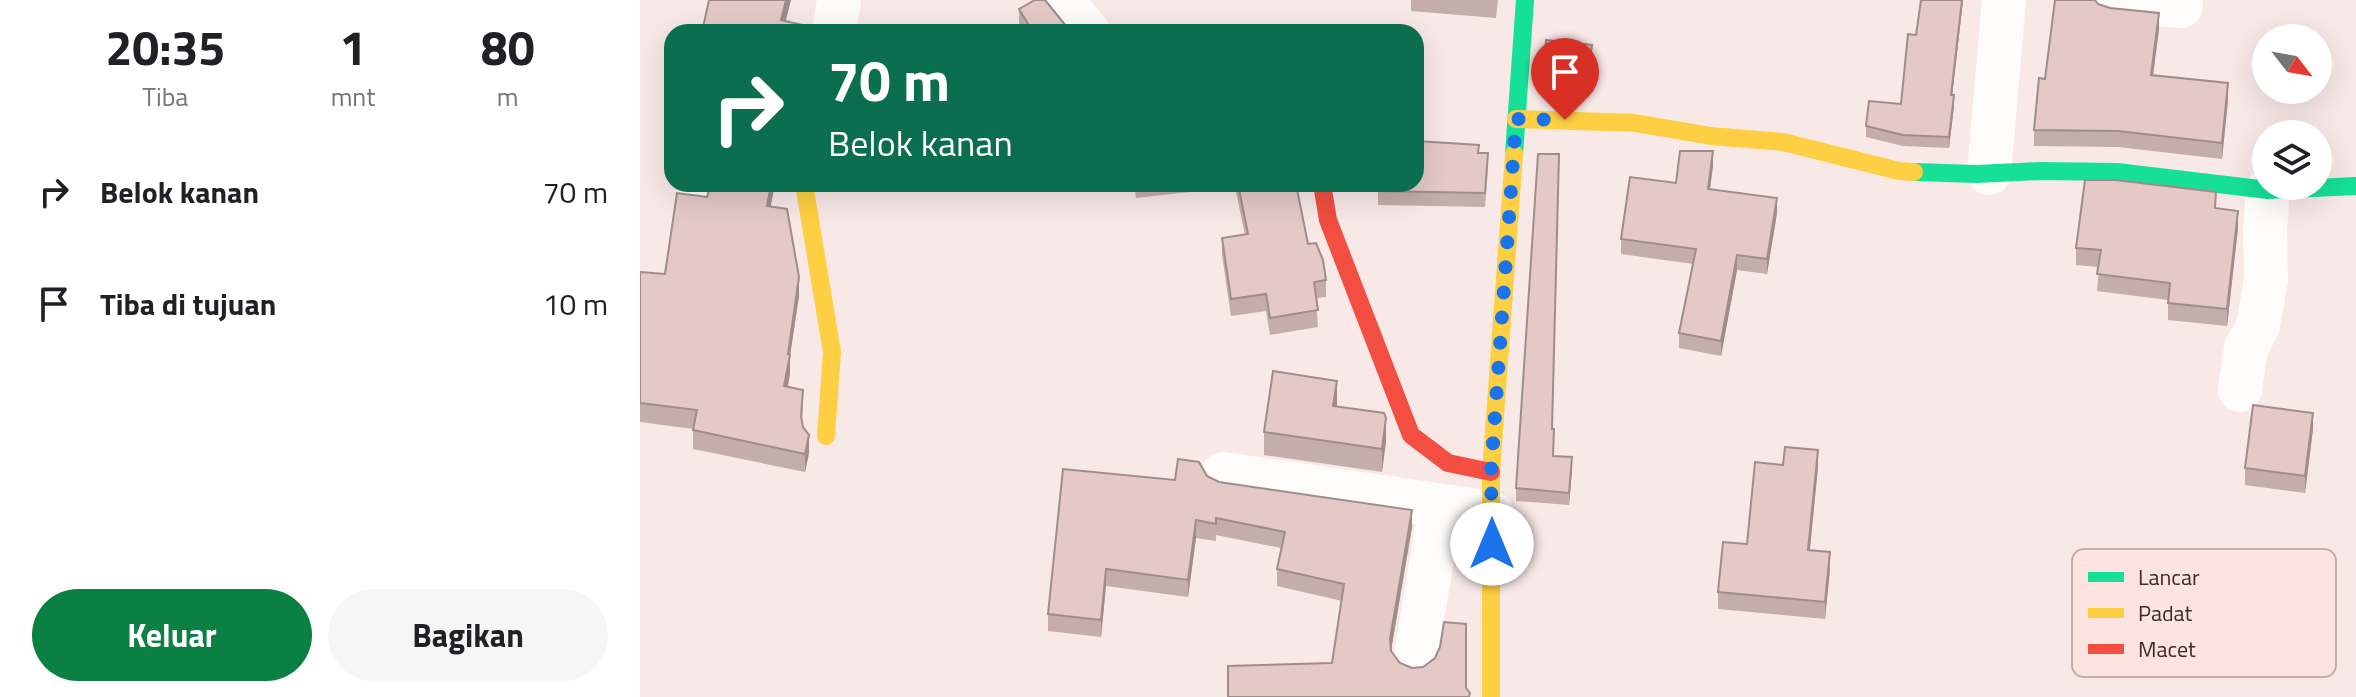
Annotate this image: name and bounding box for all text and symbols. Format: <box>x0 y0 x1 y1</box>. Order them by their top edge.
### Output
text: 20:35 <box>105 11 225 84</box>
text: 1 <box>340 11 366 84</box>
text: 80 <box>481 11 535 84</box>
north arrow <box>2252 24 2332 104</box>
map controls <box>2252 24 2332 200</box>
text: 70 m <box>828 38 950 123</box>
pin <box>1531 38 1599 120</box>
icon: arrive <box>1543 50 1587 94</box>
icon: right <box>696 56 800 160</box>
text: Tiba <box>142 77 188 116</box>
text: mnt <box>331 77 375 116</box>
text: m <box>497 77 519 116</box>
text: Belok kanan <box>828 115 1013 170</box>
button: layers <box>2252 120 2332 200</box>
text: Belok kanan <box>100 169 259 215</box>
text: 70 m <box>543 169 608 215</box>
icon: right <box>32 170 76 214</box>
text: Tiba di tujuan <box>100 281 276 327</box>
text: 10 m <box>543 281 608 327</box>
icon: arrive <box>32 282 76 326</box>
position arrow <box>1450 502 1534 586</box>
legend <box>2072 549 2336 677</box>
text: Lancar <box>2138 560 2200 594</box>
button: Keluar <box>32 589 312 681</box>
button: Bagikan <box>328 589 608 681</box>
text: Padat <box>2138 596 2193 630</box>
text: Macet <box>2138 632 2196 666</box>

